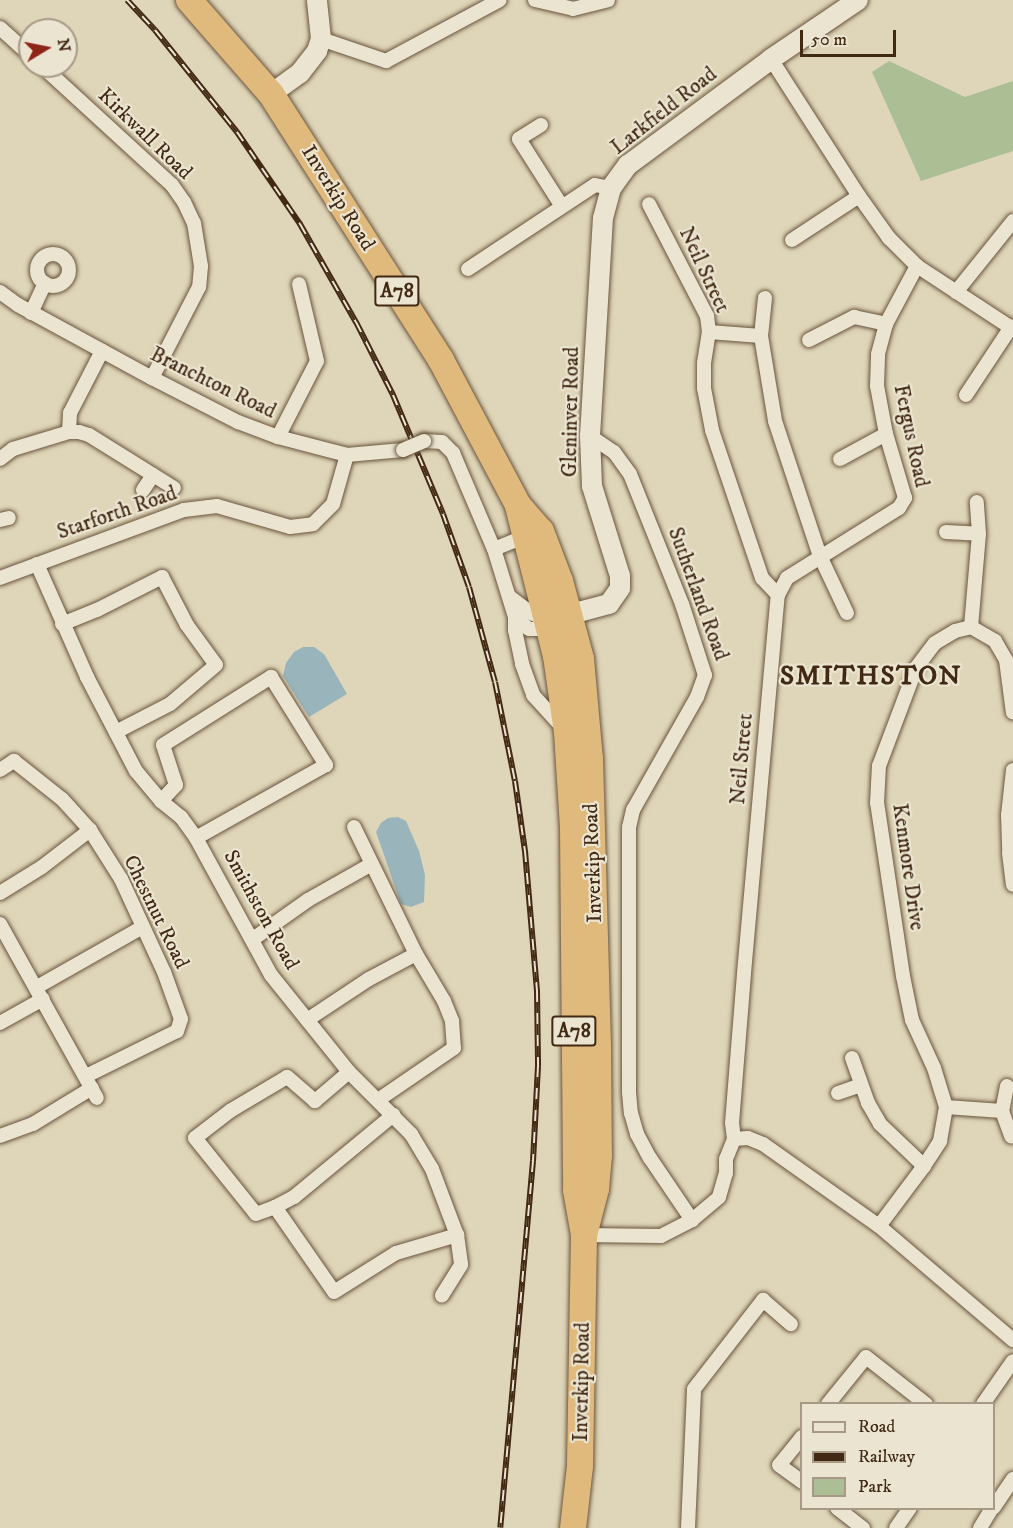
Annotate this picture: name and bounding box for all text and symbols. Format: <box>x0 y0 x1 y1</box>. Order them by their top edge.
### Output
north arrow <box>18 18 78 78</box>
scale bar <box>803 18 899 56</box>
text: 50 m <box>811 29 847 51</box>
text: N <box>53 37 75 53</box>
street label: Larkfield Road <box>606 62 722 160</box>
street label: Kirkwall Road <box>93 83 197 185</box>
street label: Inverkip Road <box>296 141 380 255</box>
street label: Neil Street <box>673 223 735 317</box>
road number: A78 <box>373 274 421 308</box>
street label: Branchton Road <box>146 342 280 424</box>
street label: Gleninver Road <box>557 347 585 477</box>
street label: Fergus Road <box>888 382 934 490</box>
street label: Starforth Road <box>54 481 180 545</box>
street label: Sutherland Road <box>662 524 734 664</box>
district label: SMITHSTON <box>780 661 962 693</box>
street label: Neil Street <box>725 712 759 806</box>
street label: Kenmore Drive <box>887 802 929 932</box>
street label: Inverkip Road <box>578 803 608 923</box>
street label: Smithston Road <box>218 846 304 974</box>
street label: Chestnut Road <box>118 851 194 973</box>
road number: A78 <box>550 1014 598 1048</box>
street label: Inverkip Road <box>568 1322 596 1442</box>
legend <box>800 1402 995 1510</box>
text: Road <box>858 1416 895 1438</box>
text: Railway <box>858 1446 915 1468</box>
text: Park <box>858 1476 892 1498</box>

